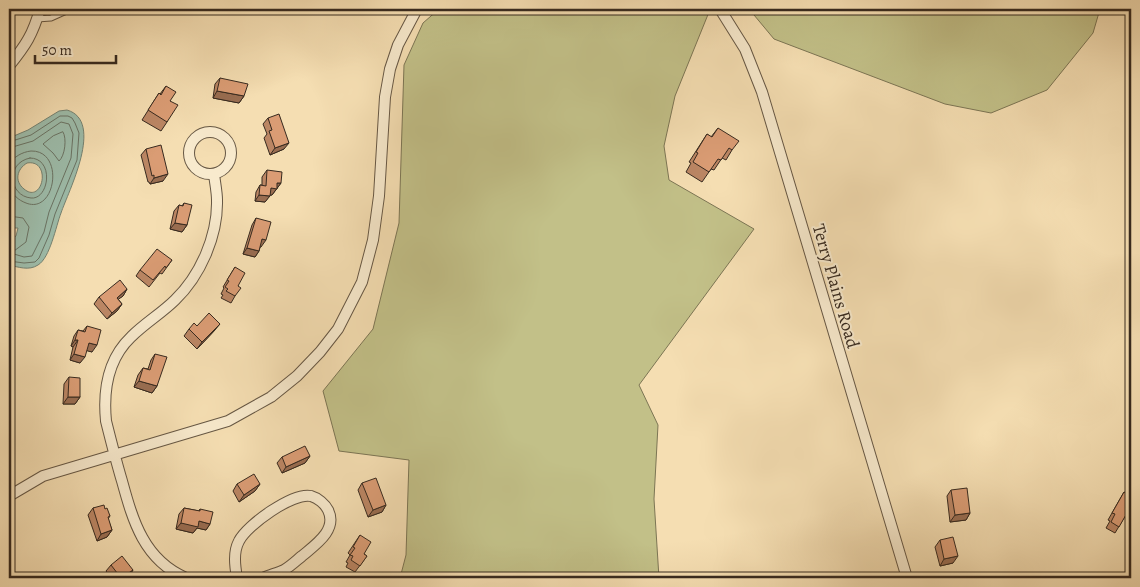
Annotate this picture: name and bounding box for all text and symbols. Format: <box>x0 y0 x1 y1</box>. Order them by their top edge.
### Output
scale bar <box>35 32 116 64</box>
text: 50 m <box>42 40 72 60</box>
street label: Terry Plains Road <box>807 221 865 351</box>

